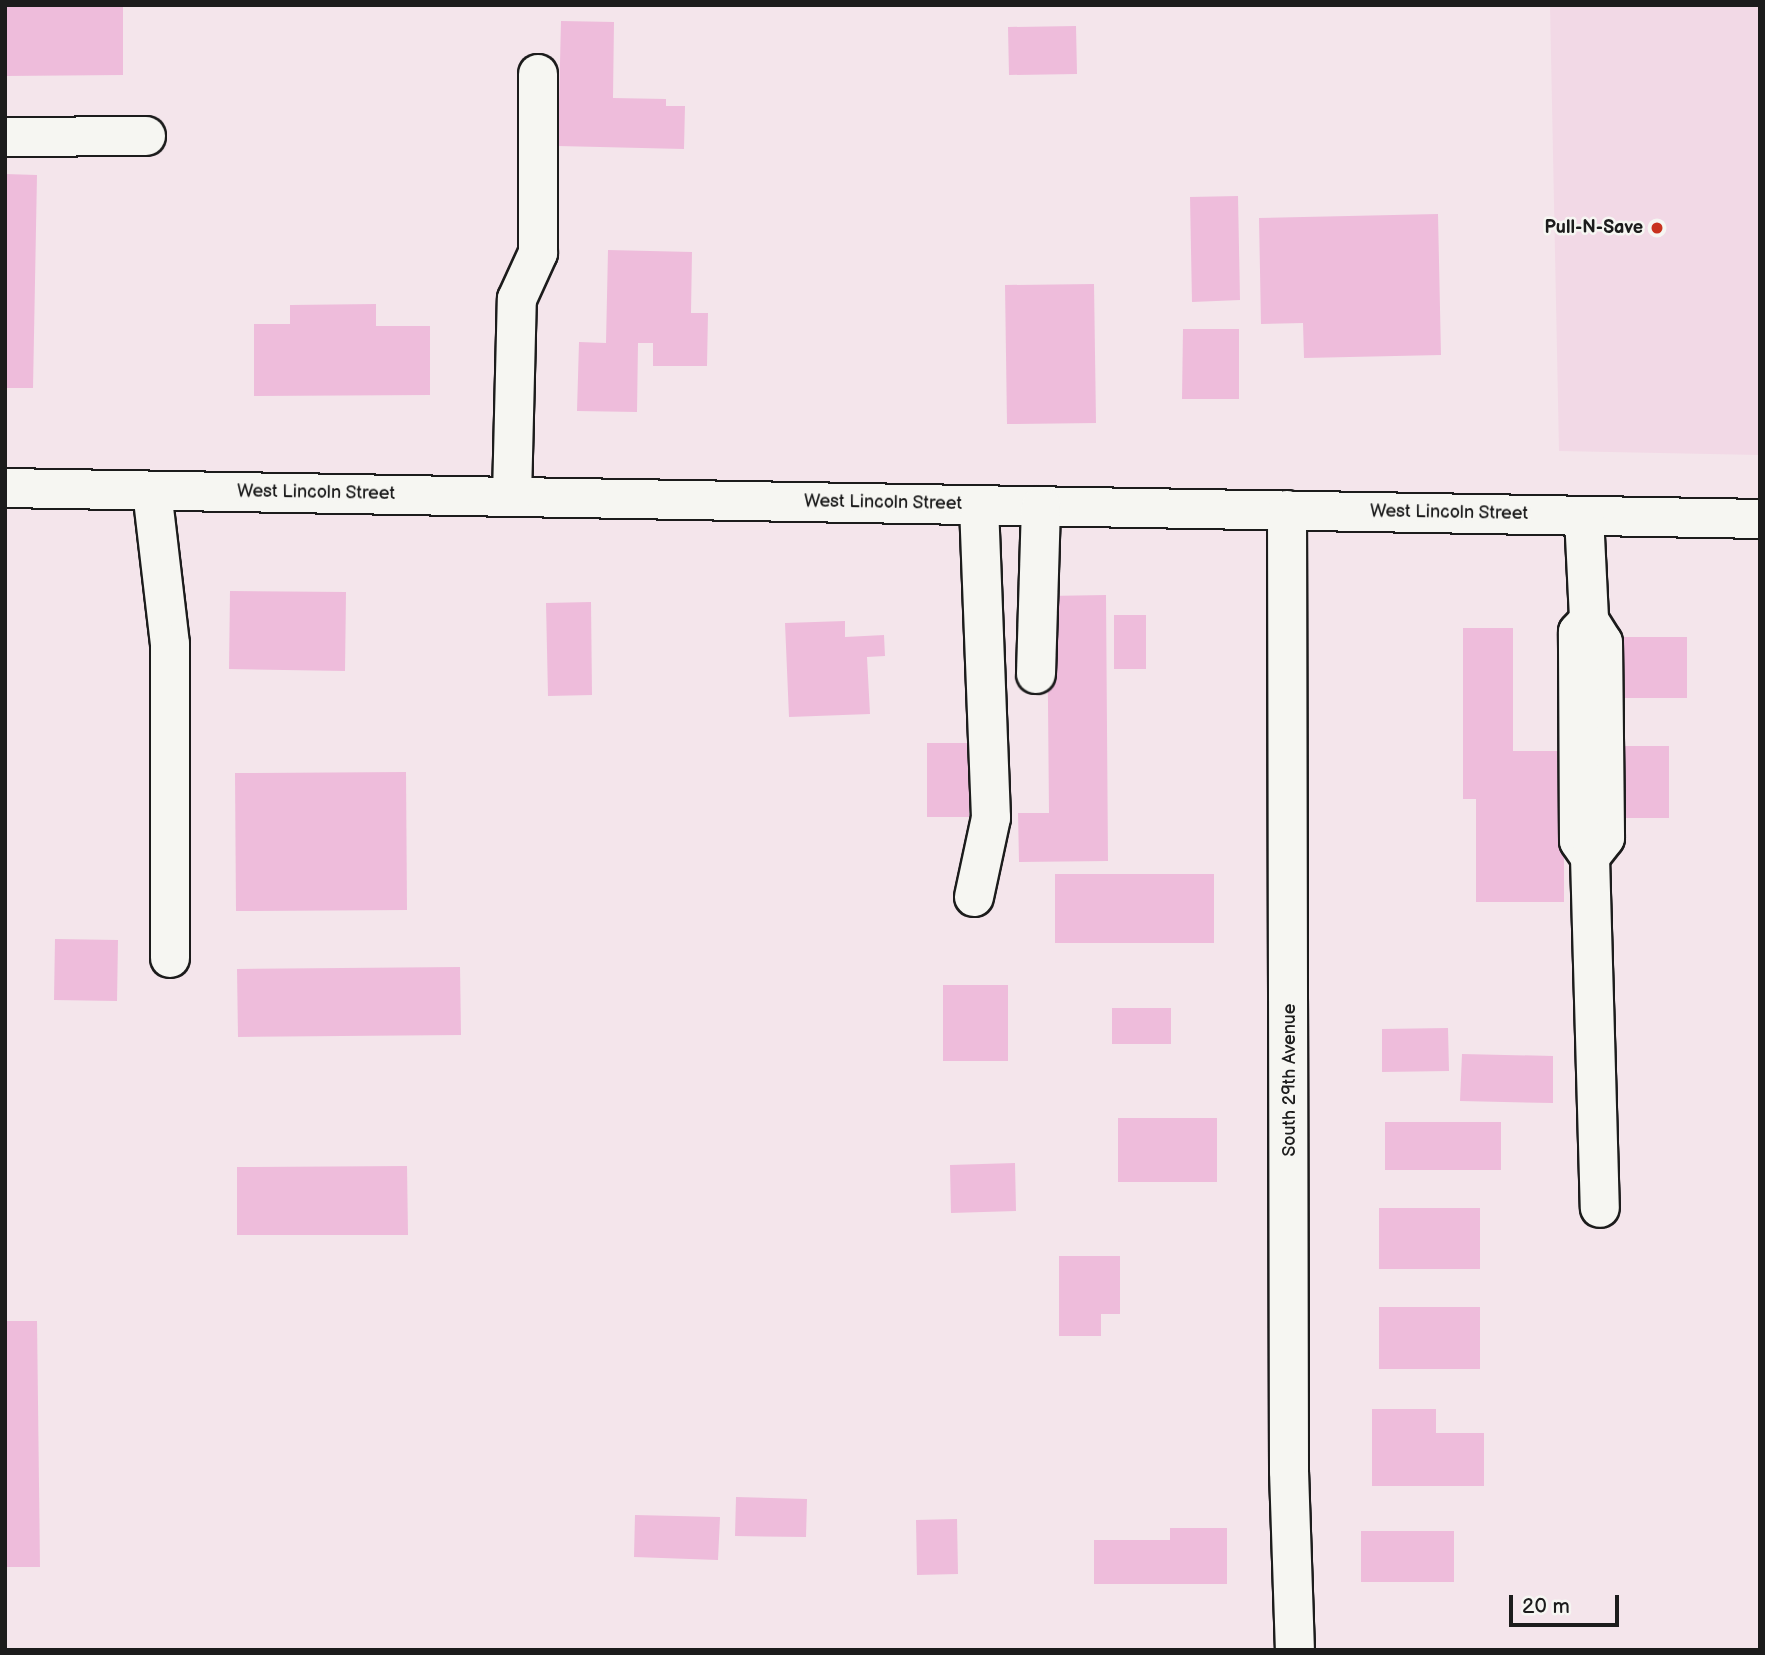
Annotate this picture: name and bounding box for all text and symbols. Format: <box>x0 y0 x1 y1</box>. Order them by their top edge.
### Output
place label: Pull-N-Save <box>1545 217 1643 239</box>
marker: Pull-N-Save <box>1649 220 1665 236</box>
street label: West Lincoln Street <box>237 481 395 505</box>
street label: West Lincoln Street <box>804 491 962 515</box>
street label: West Lincoln Street <box>1370 501 1528 525</box>
street label: South 29th Avenue <box>1279 1003 1301 1157</box>
scale bar <box>1513 1582 1623 1626</box>
text: 20 m <box>1522 1594 1570 1619</box>

